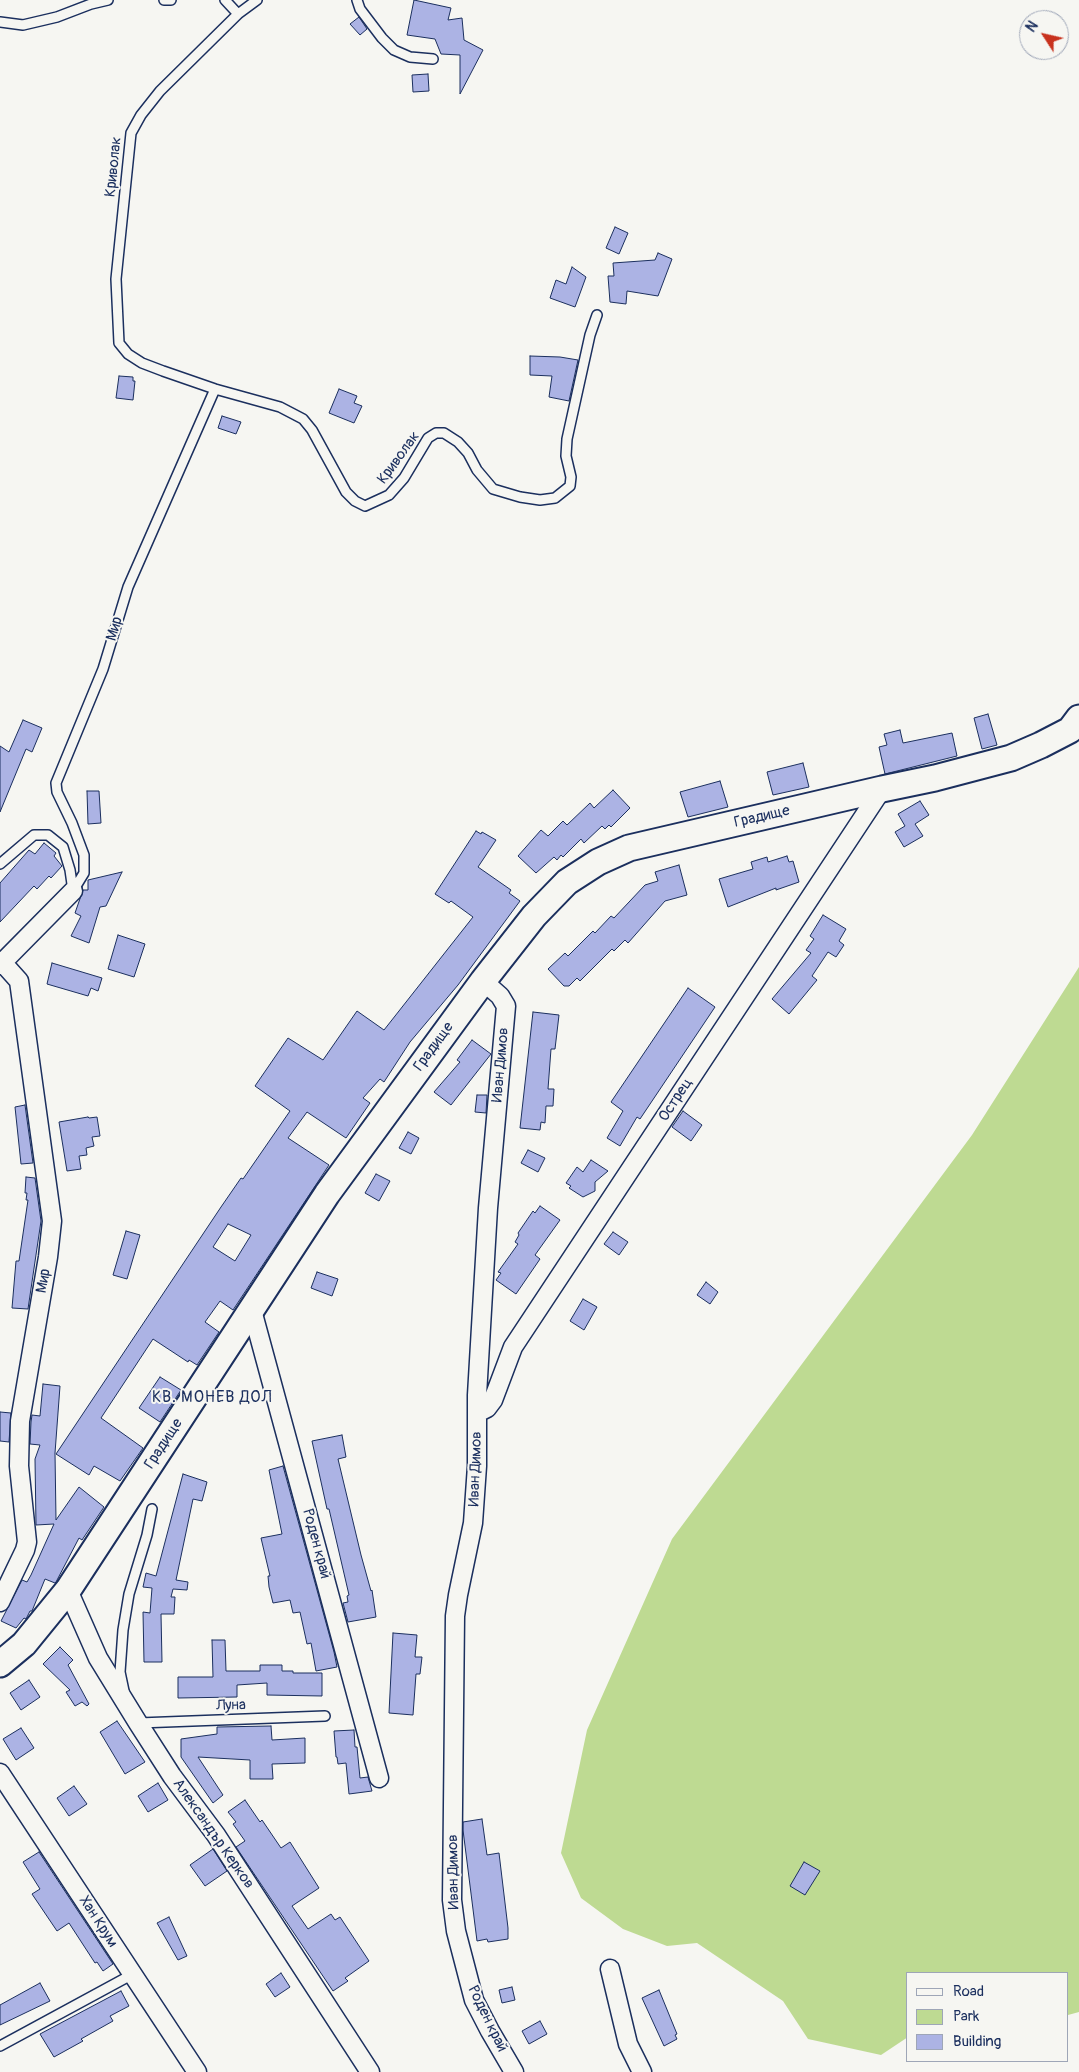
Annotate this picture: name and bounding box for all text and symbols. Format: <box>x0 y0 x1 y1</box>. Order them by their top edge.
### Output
north arrow <box>1019 10 1069 60</box>
text: N <box>1022 18 1042 35</box>
street label: Криволак <box>102 136 126 198</box>
street label: Криволак <box>374 428 424 488</box>
street label: Мир <box>103 615 127 643</box>
street label: Градище <box>732 802 792 832</box>
street label: Градище <box>410 1019 458 1075</box>
street label: Иван Димов <box>489 1027 513 1103</box>
street label: Острец <box>655 1075 697 1125</box>
street label: Мир <box>33 1267 55 1295</box>
district label: КВ. МОНЕВ ДОЛ <box>150 1388 274 1408</box>
street label: Градище <box>141 1415 187 1473</box>
street label: Иван Димов <box>466 1431 486 1507</box>
street label: Роден край <box>298 1507 334 1581</box>
street label: Луна <box>216 1696 246 1716</box>
street label: Александър Керков <box>168 1776 258 1892</box>
street label: Иван Димов <box>444 1834 464 1910</box>
street label: Хан Крум <box>75 1893 121 1951</box>
legend <box>906 1972 1069 2062</box>
text: Road <box>953 1982 984 2001</box>
street label: Роден край <box>463 1983 511 2055</box>
text: Park <box>953 2007 979 2026</box>
text: Building <box>953 2032 1001 2051</box>

